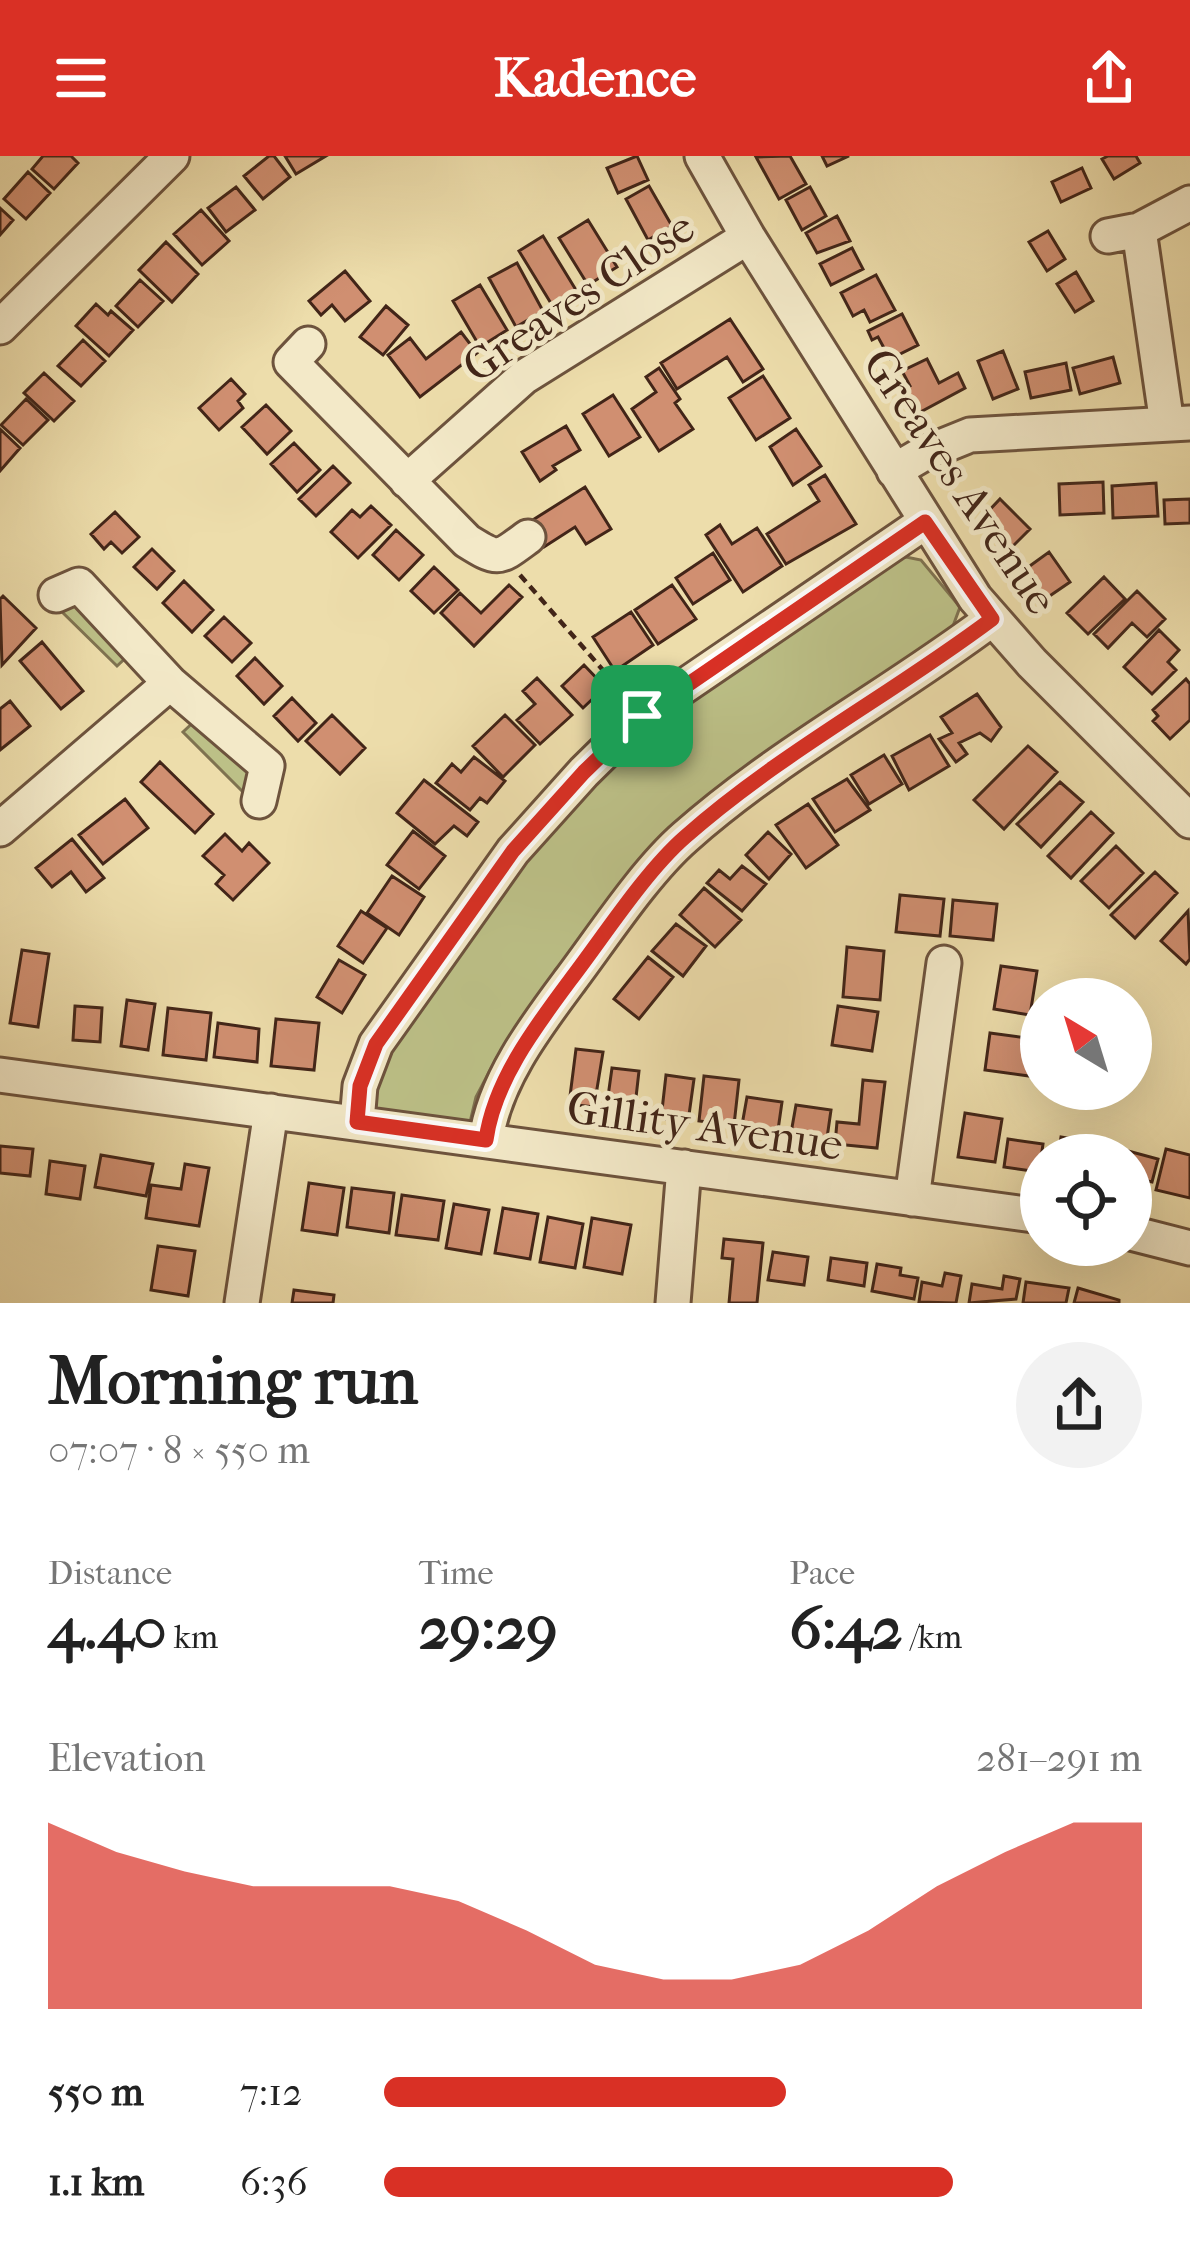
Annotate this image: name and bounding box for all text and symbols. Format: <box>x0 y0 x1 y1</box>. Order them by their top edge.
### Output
icon: menu <box>48 45 114 111</box>
icon: share <box>1076 45 1142 111</box>
text: Kadence <box>494 47 696 110</box>
street label: Greaves Close <box>453 201 704 394</box>
street label: Greaves Avenue <box>852 339 1068 624</box>
pin <box>591 665 693 767</box>
icon: arrive <box>609 683 675 749</box>
north arrow <box>1020 978 1152 1110</box>
map controls <box>1020 978 1152 1266</box>
street label: Gillity Avenue <box>563 1081 846 1172</box>
button: locate <box>1020 1134 1152 1266</box>
button: share <box>1016 1342 1142 1468</box>
text: Morning run <box>48 1343 418 1420</box>
text: 07:07 · 8 × 550 m <box>48 1427 310 1473</box>
text: Distance <box>48 1554 172 1593</box>
text: Time <box>419 1554 494 1593</box>
text: Pace <box>789 1554 855 1593</box>
text: 4.40 <box>48 1593 167 1664</box>
text: 29:29 <box>419 1593 558 1664</box>
text: 6:42 <box>789 1593 903 1664</box>
text: km <box>167 1618 218 1657</box>
text: /km <box>903 1618 962 1657</box>
text: Elevation <box>48 1735 206 1781</box>
text: 281–291 m <box>976 1735 1142 1781</box>
text: 550 m <box>48 2069 144 2115</box>
text: 7:12 <box>240 2069 302 2115</box>
text: 1.1 km <box>48 2159 144 2205</box>
text: 6:36 <box>240 2159 308 2205</box>

